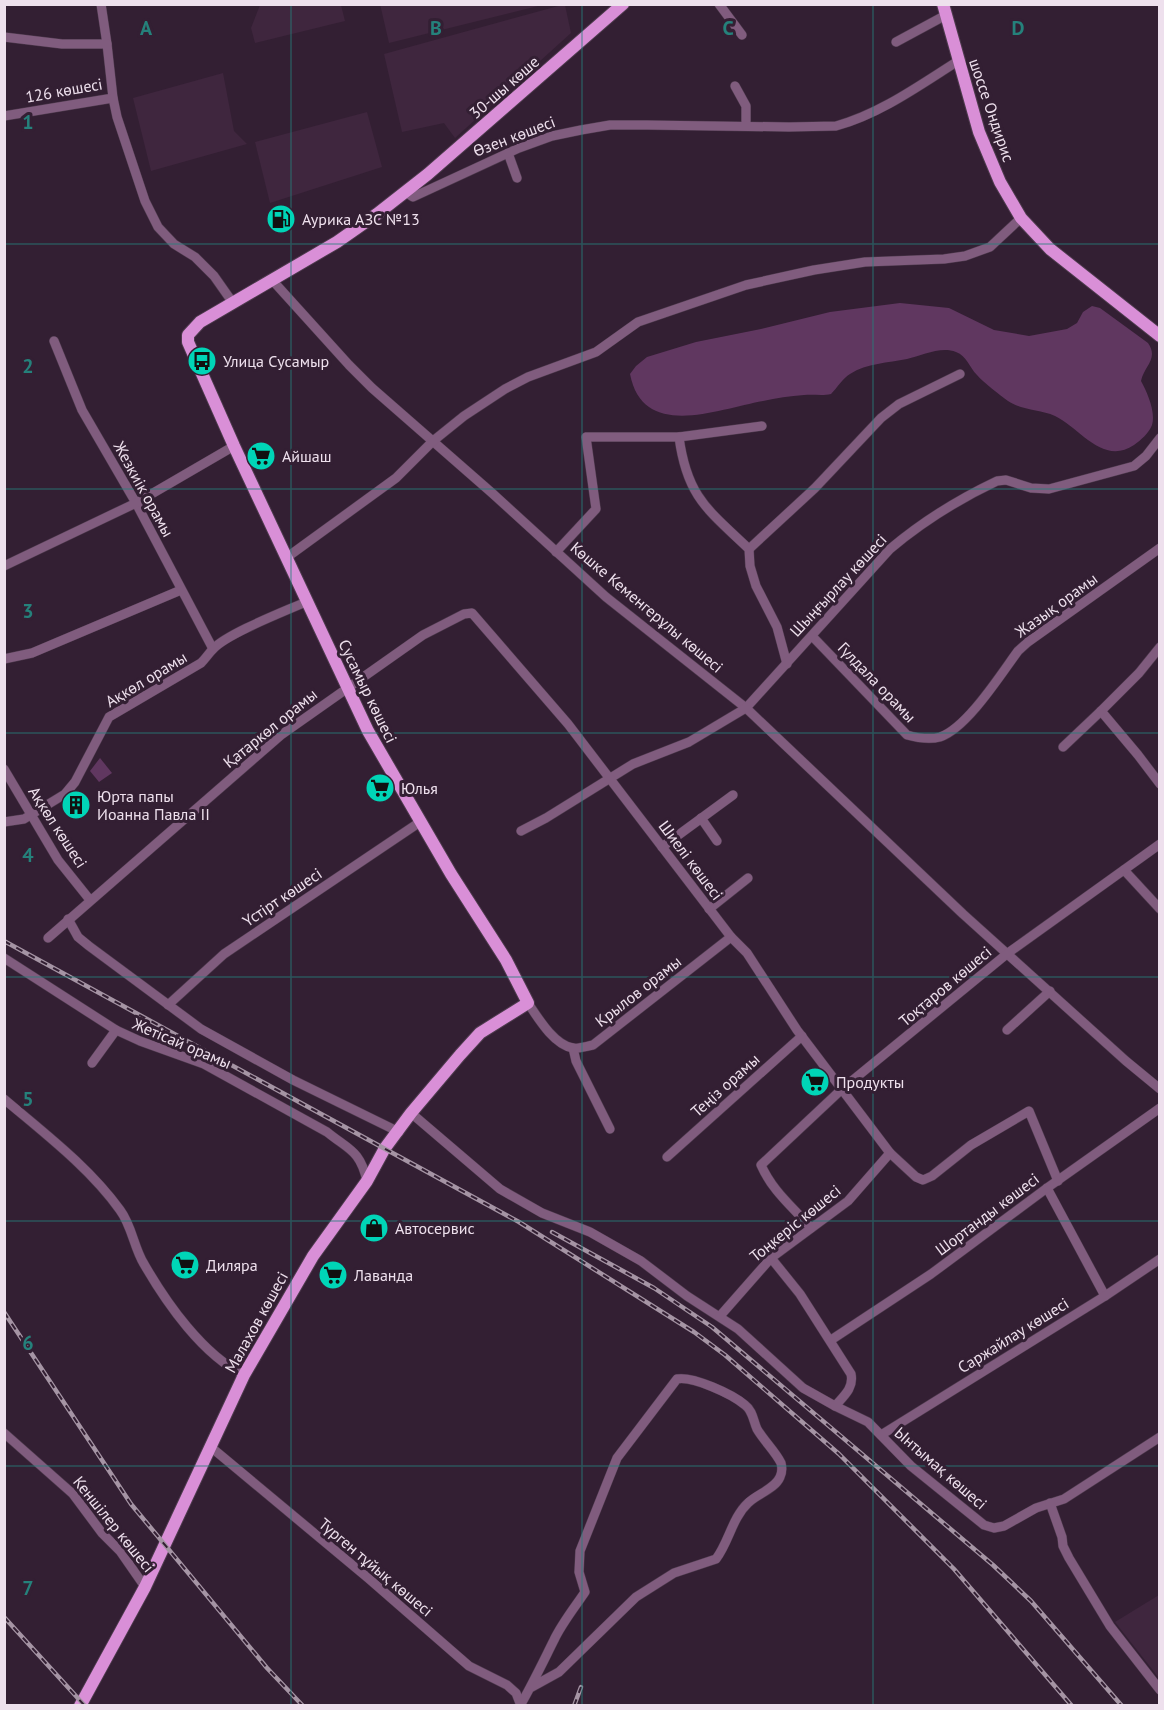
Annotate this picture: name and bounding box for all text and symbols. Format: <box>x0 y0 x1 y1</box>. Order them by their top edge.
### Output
text: A <box>140 15 153 41</box>
text: B <box>430 15 442 41</box>
text: C <box>722 15 734 41</box>
text: D <box>1012 15 1025 41</box>
street label: 30-шы көше <box>465 51 543 123</box>
street label: шоссе Ондирис <box>965 56 1019 164</box>
street label: 126 көшесі <box>24 73 104 107</box>
text: 1 <box>22 109 34 135</box>
street label: Өзен көшесі <box>470 111 558 161</box>
fuel station icon: Аурика АЗС №13 <box>265 203 297 235</box>
place label: Аурика АЗС №13 <box>302 209 420 229</box>
bus stop icon: Улица Сусамыр <box>186 345 218 377</box>
place label: Улица Сусамыр <box>223 351 329 371</box>
text: 2 <box>22 353 34 379</box>
street label: Жезкиік орамы <box>109 437 178 540</box>
supermarket icon: Айшаш <box>245 440 277 472</box>
place label: Айшаш <box>282 446 332 466</box>
street label: Шыңғырлау көшесі <box>785 530 891 640</box>
street label: Көшке Кеменгерұлы көшесі <box>567 537 727 677</box>
street label: Жазық орамы <box>1010 568 1101 642</box>
text: 3 <box>22 598 34 624</box>
street label: Сусамыр көшесі <box>334 636 402 746</box>
street label: Гүлдала орамы <box>834 638 920 726</box>
street label: Ақкөл орамы <box>102 647 190 711</box>
street label: Қатаркөл орамы <box>219 684 321 772</box>
supermarket icon: Юлья <box>364 772 396 804</box>
place label: Юлья <box>401 778 438 798</box>
street label: Ақкөл көшесі <box>24 783 92 871</box>
place label: Юрта папы Иоанна Павла II <box>97 786 210 824</box>
building icon: Юрта папы Иоанна Павла II <box>60 789 92 821</box>
street label: Шиелі көшесі <box>655 816 727 904</box>
text: 4 <box>22 842 34 868</box>
street label: Үстірт көшесі <box>239 863 325 931</box>
street label: Тоқтаров көшесі <box>895 942 995 1030</box>
street label: Крылов орамы <box>591 951 685 1031</box>
street label: Жетісай орамы <box>129 1013 234 1073</box>
street label: Теңіз орамы <box>687 1049 763 1121</box>
supermarket icon: Продукты <box>799 1066 831 1098</box>
place label: Продукты <box>836 1072 904 1092</box>
text: 5 <box>22 1086 34 1112</box>
street label: Шортанды көшесі <box>931 1168 1043 1260</box>
street label: Тоңкерiс көшесі <box>745 1180 845 1266</box>
shop icon: Автосервис <box>358 1212 390 1244</box>
place label: Автосервис <box>395 1218 475 1238</box>
supermarket icon: Диляра <box>169 1249 201 1281</box>
place label: Диляра <box>206 1255 258 1275</box>
supermarket icon: Лаванда <box>317 1259 349 1291</box>
place label: Лаванда <box>353 1265 413 1285</box>
street label: Малахов көшесі <box>220 1268 292 1376</box>
street label: Саржайлау көшесі <box>954 1293 1072 1377</box>
text: 6 <box>22 1330 34 1356</box>
street label: Ынтымақ көшесі <box>891 1422 991 1514</box>
street label: Кеншілер көшесі <box>69 1472 159 1576</box>
street label: Түрген тұйық көшесі <box>315 1514 437 1620</box>
text: 7 <box>22 1575 34 1601</box>

